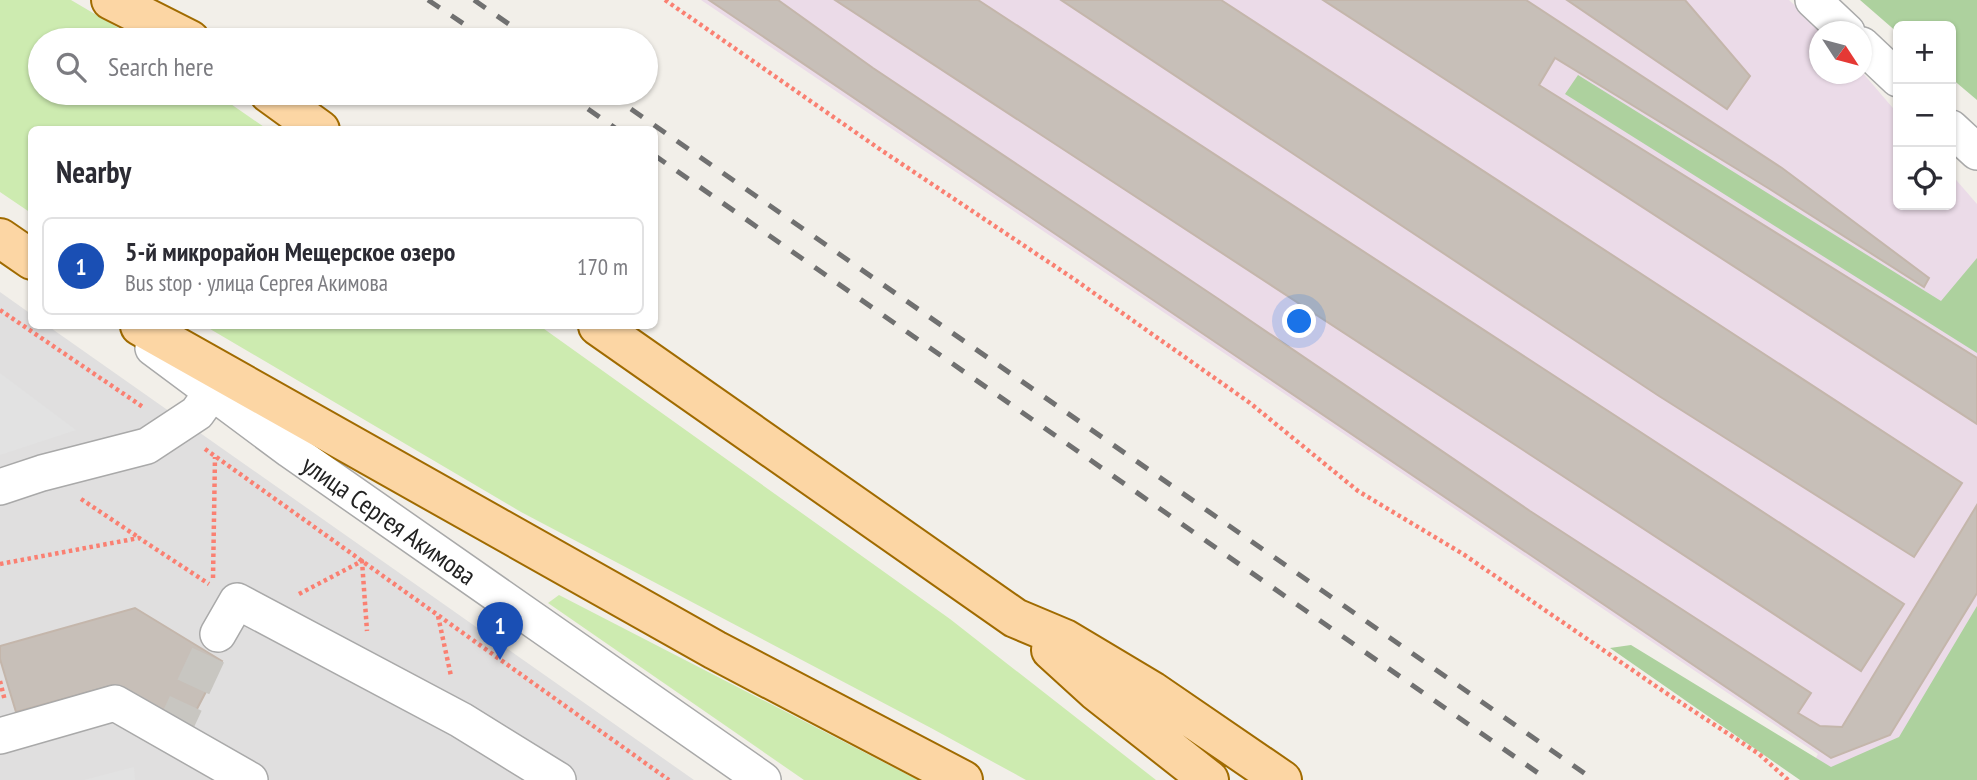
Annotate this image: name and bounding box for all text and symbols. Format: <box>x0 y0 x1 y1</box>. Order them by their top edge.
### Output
north arrow <box>1809 21 1872 84</box>
map controls <box>1893 21 1956 210</box>
button: + <box>1893 21 1956 84</box>
search box <box>28 28 658 105</box>
icon: search <box>52 48 90 86</box>
text: Search here <box>108 50 214 83</box>
button: − <box>1893 84 1956 147</box>
button: locate <box>1893 147 1956 210</box>
text: Nearby <box>56 152 131 191</box>
text: 5-й микрорайон Мещерское озеро <box>125 235 455 268</box>
text: 1 <box>76 252 87 281</box>
text: 170 m <box>577 252 628 281</box>
text: Bus stop · улица Сергея Акимова <box>125 268 388 297</box>
your location <box>1282 304 1316 338</box>
street label: улица Сергея Акимова <box>296 447 483 591</box>
pin: 1 <box>477 602 523 660</box>

